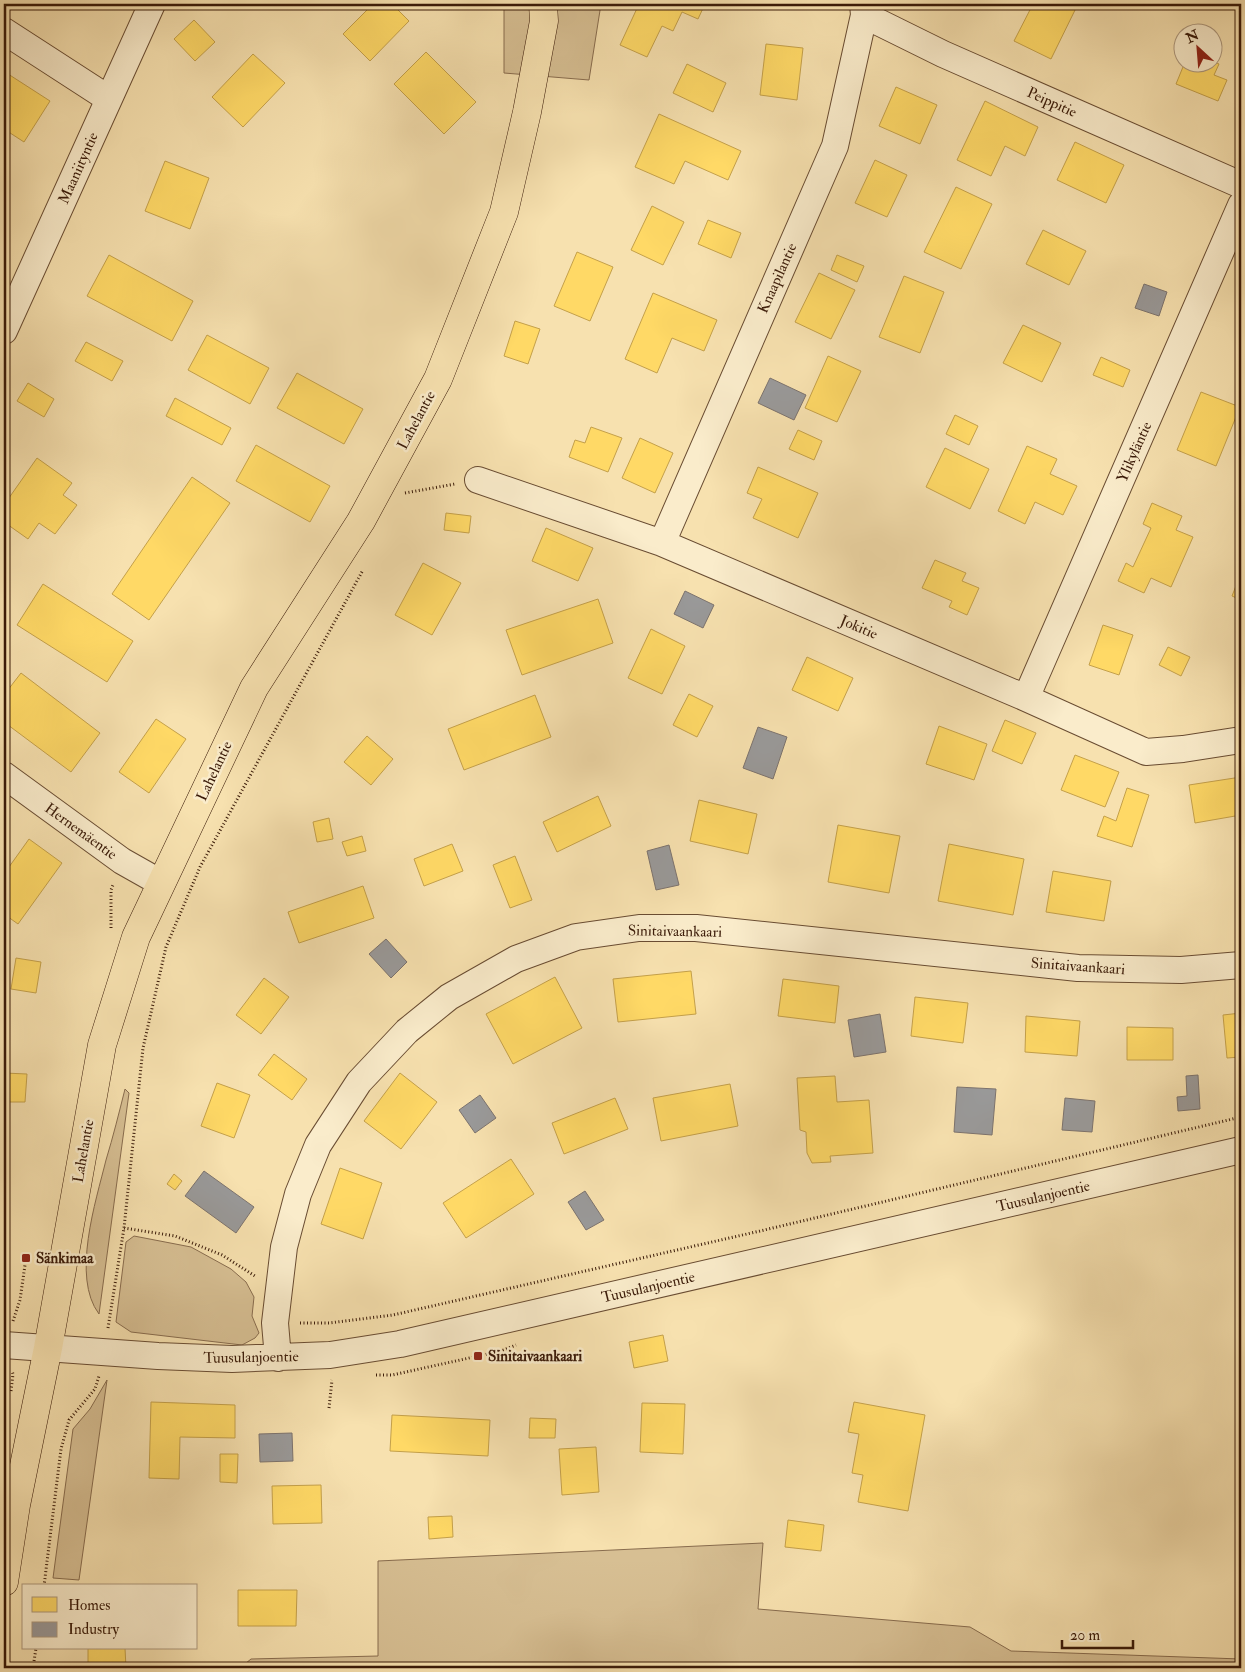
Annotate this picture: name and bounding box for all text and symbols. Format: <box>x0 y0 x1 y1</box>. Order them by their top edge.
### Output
north arrow <box>1172 22 1222 72</box>
text: N <box>1182 26 1202 48</box>
street label: Peippitie <box>1023 83 1080 123</box>
street label: Maaniityntie <box>54 129 103 207</box>
street label: Knaapilantie <box>754 240 802 317</box>
street label: Lahelantie <box>393 388 440 453</box>
street label: Ylikyläntie <box>1113 419 1156 486</box>
street label: Jokitie <box>836 611 881 645</box>
street label: Lahelantie <box>192 738 237 804</box>
street label: Hernemäentie <box>41 799 121 864</box>
street label: Sinitaivaankaari <box>628 921 722 942</box>
street label: Sinitaivaankaari <box>1030 954 1126 979</box>
street label: Lahelantie <box>69 1118 98 1184</box>
street label: Tuusulanjoentie <box>995 1177 1092 1216</box>
place label: Sänkimaa <box>36 1249 94 1268</box>
marker: Sänkimaa <box>20 1252 32 1264</box>
street label: Tuusulanjoentie <box>600 1268 697 1307</box>
street label: Tuusulanjoentie <box>203 1347 299 1368</box>
place label: Sinitaivaankaari <box>488 1347 582 1366</box>
marker: Sinitaivaankaari <box>472 1350 484 1362</box>
legend <box>22 1584 198 1650</box>
text: Homes <box>68 1596 110 1615</box>
scale bar <box>1062 1617 1134 1649</box>
text: Industry <box>68 1620 119 1639</box>
text: 20 m <box>1070 1626 1100 1645</box>

